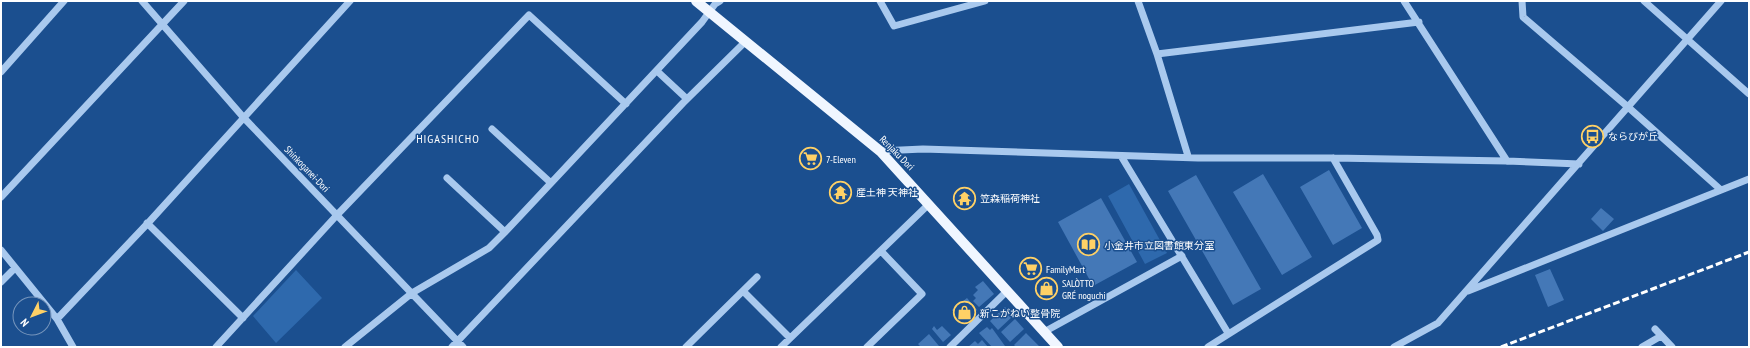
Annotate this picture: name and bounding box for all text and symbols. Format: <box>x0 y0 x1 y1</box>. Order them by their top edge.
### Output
bus stop icon: ならびが丘 <box>1580 123 1606 149</box>
place label: ならびが丘 <box>1608 130 1658 143</box>
district label: HIGASHICHO <box>416 131 480 146</box>
street label: Renjaku Dori <box>877 133 917 173</box>
street label: Shinkoganei-Dori <box>282 143 332 195</box>
supermarket icon: 7-Eleven <box>798 146 824 172</box>
place label: 7-Eleven <box>826 153 856 166</box>
temple icon: 産土神 天神社 <box>828 179 854 205</box>
temple icon: 笠森稲荷神社 <box>951 185 977 211</box>
place label: 産土神 天神社 <box>856 186 918 199</box>
place label: 笠森稲荷神社 <box>980 192 1040 205</box>
library icon: 小金井市立図書館東分室 <box>1076 232 1102 258</box>
place label: 小金井市立図書館東分室 <box>1104 239 1214 252</box>
supermarket icon: FamilyMart <box>1017 256 1043 282</box>
place label: FamilyMart <box>1046 263 1085 276</box>
shop icon: SALÒTTO GRÉ noguchi <box>1034 276 1060 302</box>
place label: SALÒTTO GRÉ noguchi <box>1062 277 1106 302</box>
north arrow <box>12 296 52 336</box>
shop icon: 新こがねい整骨院 <box>952 300 978 326</box>
place label: 新こがねい整骨院 <box>980 307 1060 320</box>
text: N <box>17 316 32 330</box>

